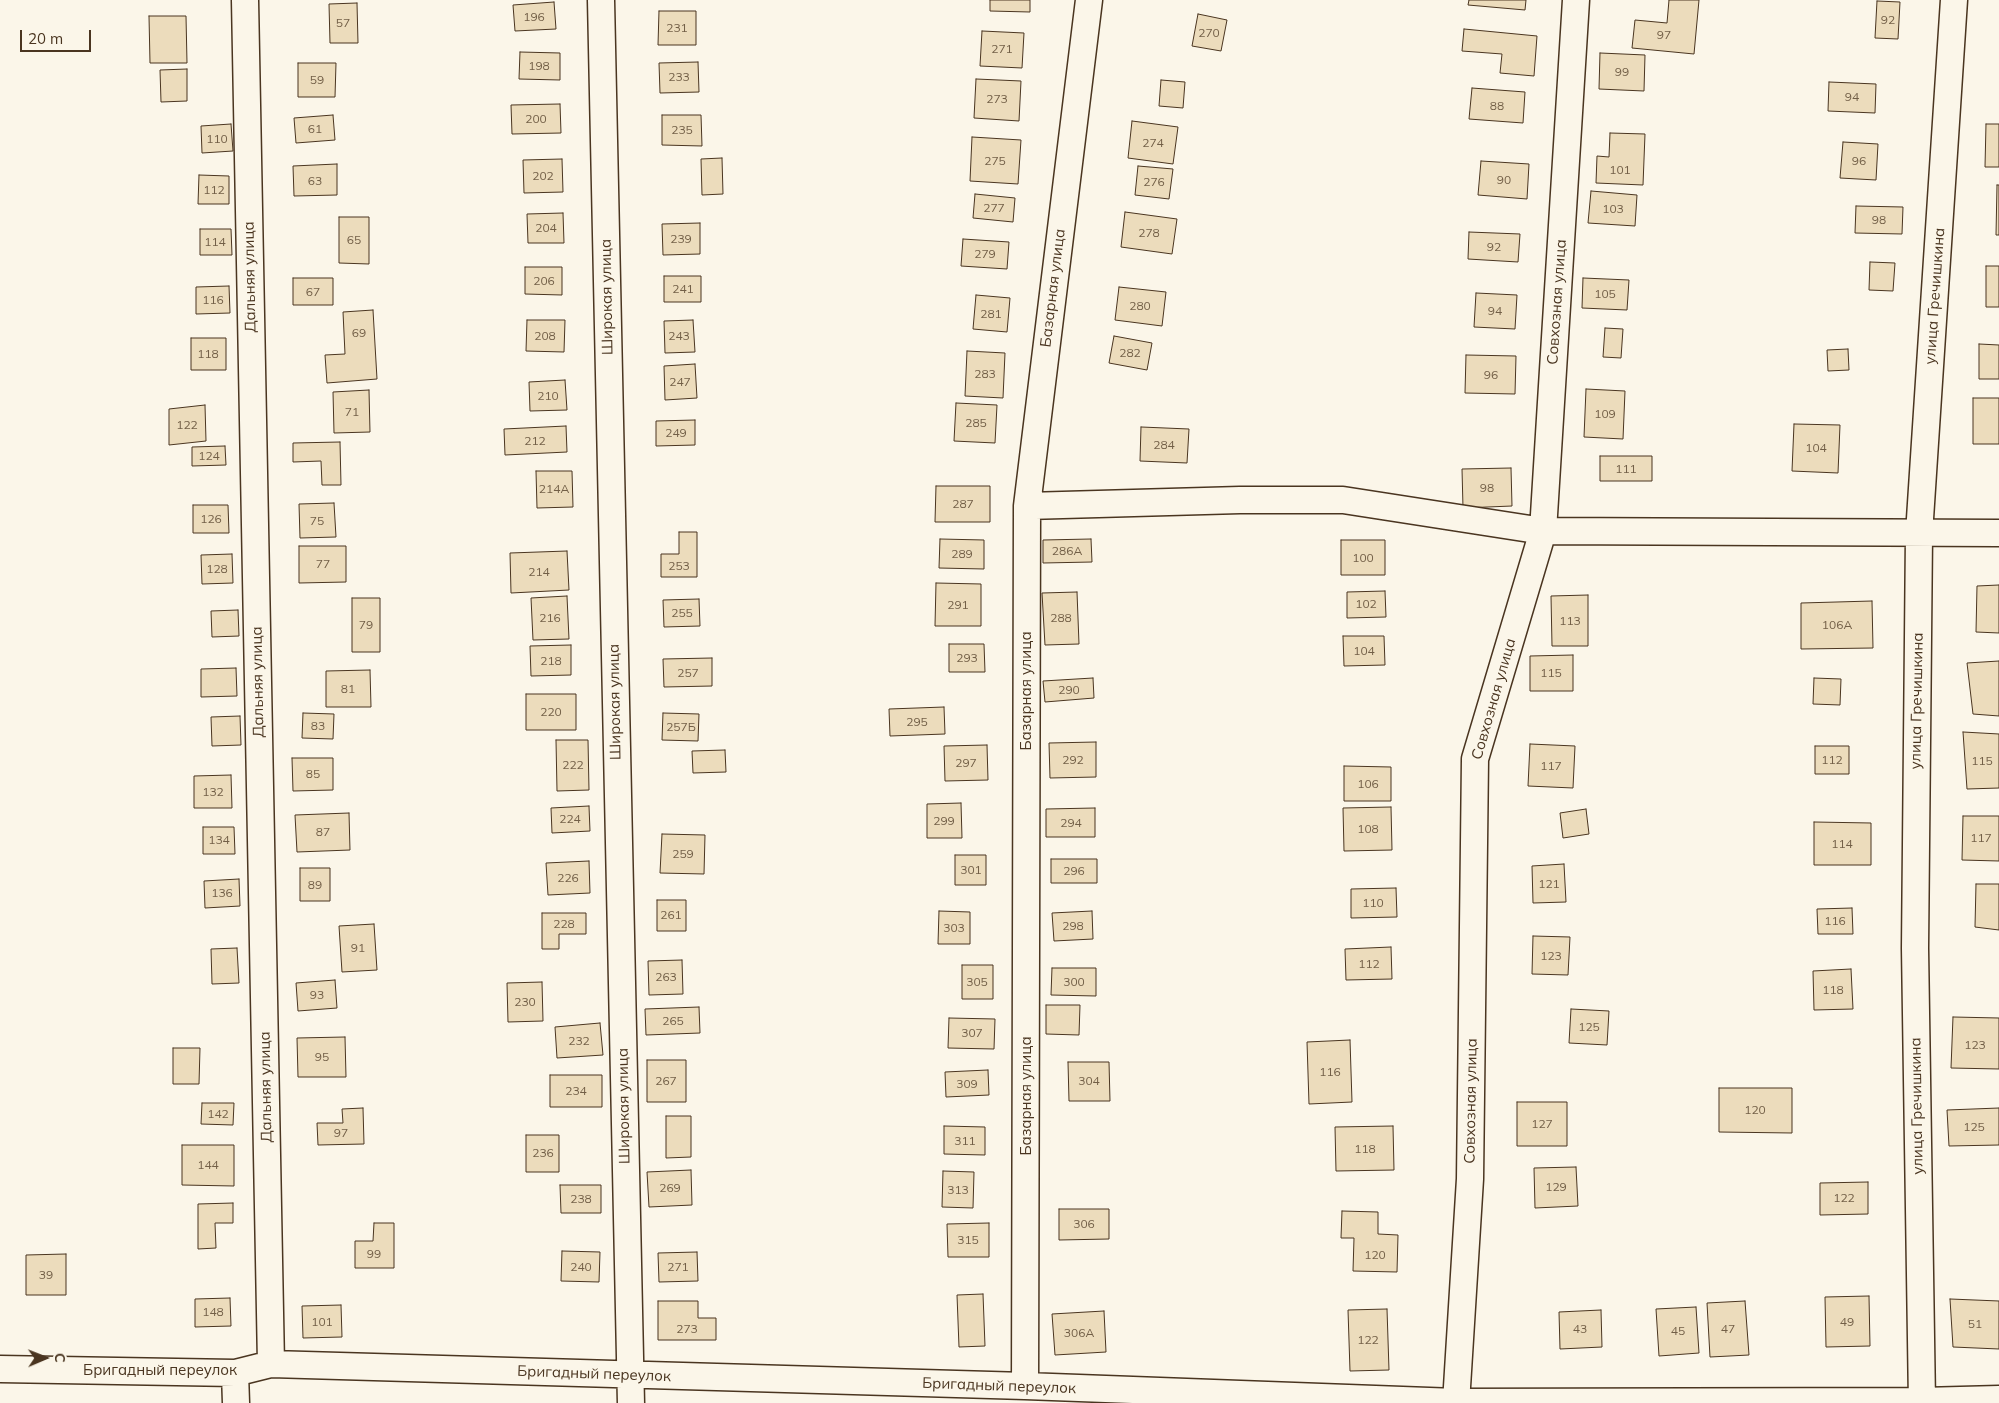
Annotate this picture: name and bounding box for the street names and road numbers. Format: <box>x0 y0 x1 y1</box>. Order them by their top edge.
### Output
street label: Дальняя улица <box>240 221 260 333</box>
street label: улица Гречишкина <box>1921 227 1949 365</box>
street label: Базарная улица <box>1037 228 1069 348</box>
street label: Широкая улица <box>597 239 617 355</box>
street label: Совхозная улица <box>1544 239 1570 365</box>
street label: Дальняя улица <box>248 626 268 738</box>
street label: Базарная улица <box>1017 631 1035 751</box>
street label: улица Гречишкина <box>1907 632 1927 770</box>
street label: Совхозная улица <box>1468 636 1520 762</box>
street label: Широкая улица <box>605 644 625 760</box>
street label: Дальняя улица <box>256 1031 276 1143</box>
street label: Базарная улица <box>1017 1036 1035 1156</box>
street label: улица Гречишкина <box>1907 1037 1927 1175</box>
street label: Совхозная улица <box>1461 1038 1481 1164</box>
street label: Широкая улица <box>614 1048 634 1164</box>
street label: Бригадный переулок <box>83 1361 237 1379</box>
street label: Бригадный переулок <box>517 1362 671 1386</box>
street label: Бригадный переулок <box>922 1374 1076 1398</box>

